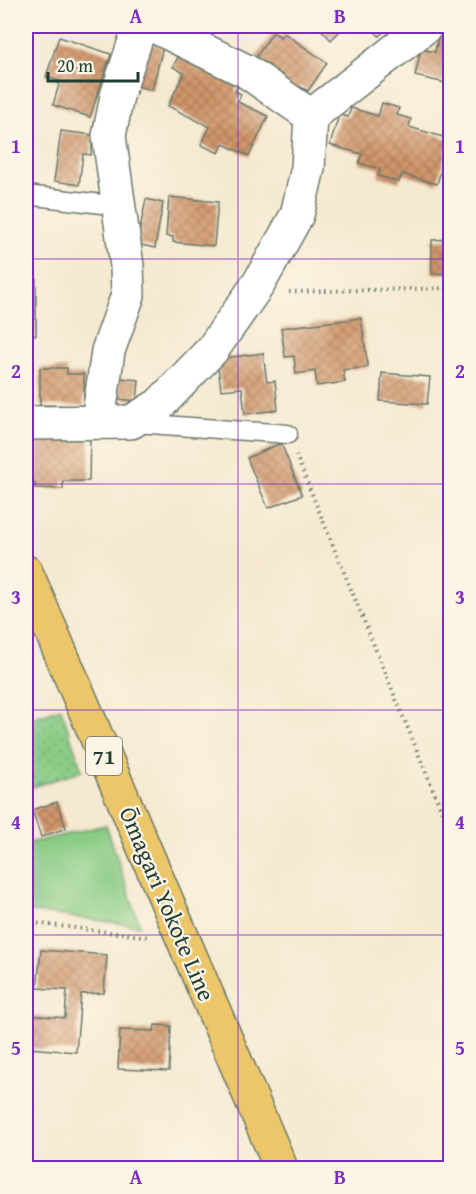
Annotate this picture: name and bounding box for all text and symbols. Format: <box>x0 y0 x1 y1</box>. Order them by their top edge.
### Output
text: A <box>130 1 143 30</box>
text: B <box>334 1 346 30</box>
scale bar <box>48 45 138 83</box>
text: 20 m <box>57 52 93 79</box>
text: 1 <box>11 131 21 160</box>
text: 1 <box>455 131 465 160</box>
text: 2 <box>11 356 21 385</box>
text: 2 <box>455 356 465 385</box>
text: 3 <box>11 582 21 611</box>
text: 3 <box>455 582 465 611</box>
road number: 71 <box>86 737 122 775</box>
street label: Ōmagari Yokote Line <box>111 801 224 1006</box>
text: 4 <box>11 807 21 836</box>
text: 4 <box>455 807 465 836</box>
text: 5 <box>11 1033 21 1062</box>
text: 5 <box>455 1033 465 1062</box>
text: A <box>130 1162 143 1191</box>
text: B <box>334 1162 346 1191</box>

